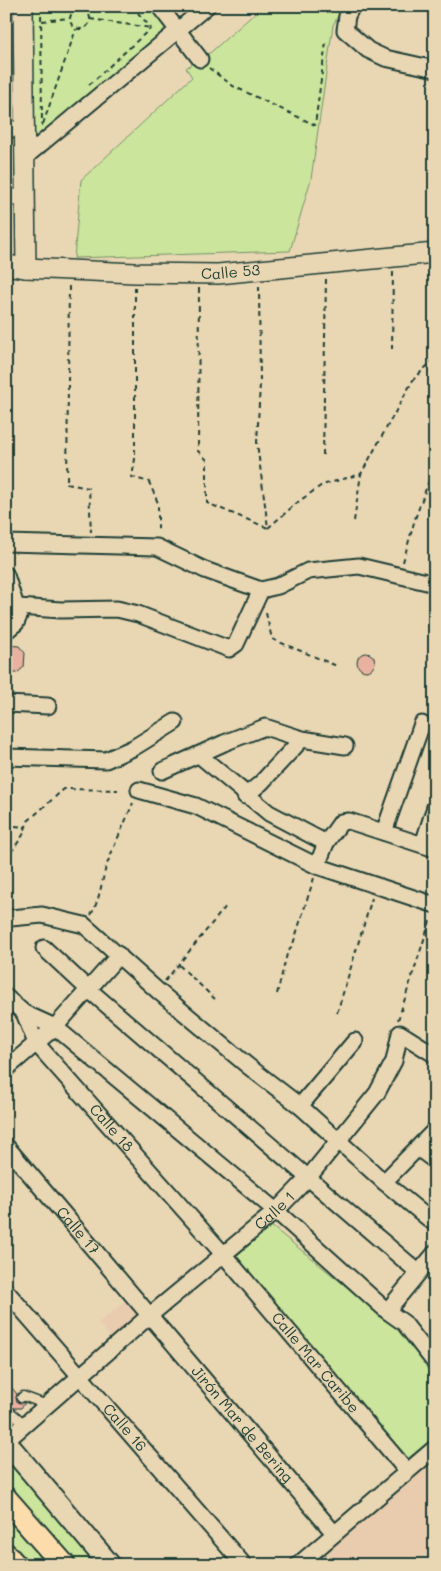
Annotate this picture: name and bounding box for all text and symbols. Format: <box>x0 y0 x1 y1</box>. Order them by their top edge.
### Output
street label: Calle 53 <box>201 259 261 283</box>
street label: Calle 18 <box>86 1099 139 1155</box>
street label: Calle 1 <box>250 1186 299 1234</box>
street label: Calle 17 <box>53 1202 105 1258</box>
street label: Calle Mar Caribe <box>268 1307 365 1417</box>
street label: Jirón Mar de Bering <box>187 1361 298 1487</box>
street label: Calle 16 <box>99 1399 152 1455</box>

